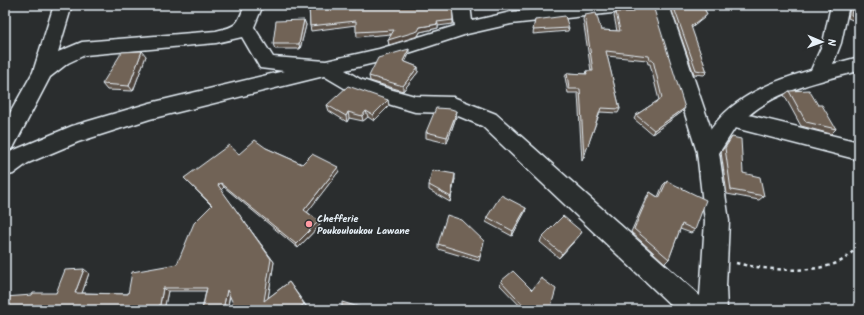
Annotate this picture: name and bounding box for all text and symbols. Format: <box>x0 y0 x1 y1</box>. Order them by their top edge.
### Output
north arrow <box>802 22 842 62</box>
text: N <box>822 39 840 46</box>
place label: Chefferie Poukouloukou Lawane <box>317 211 410 239</box>
marker: Chefferie Poukouloukou Lawane <box>304 219 314 229</box>

